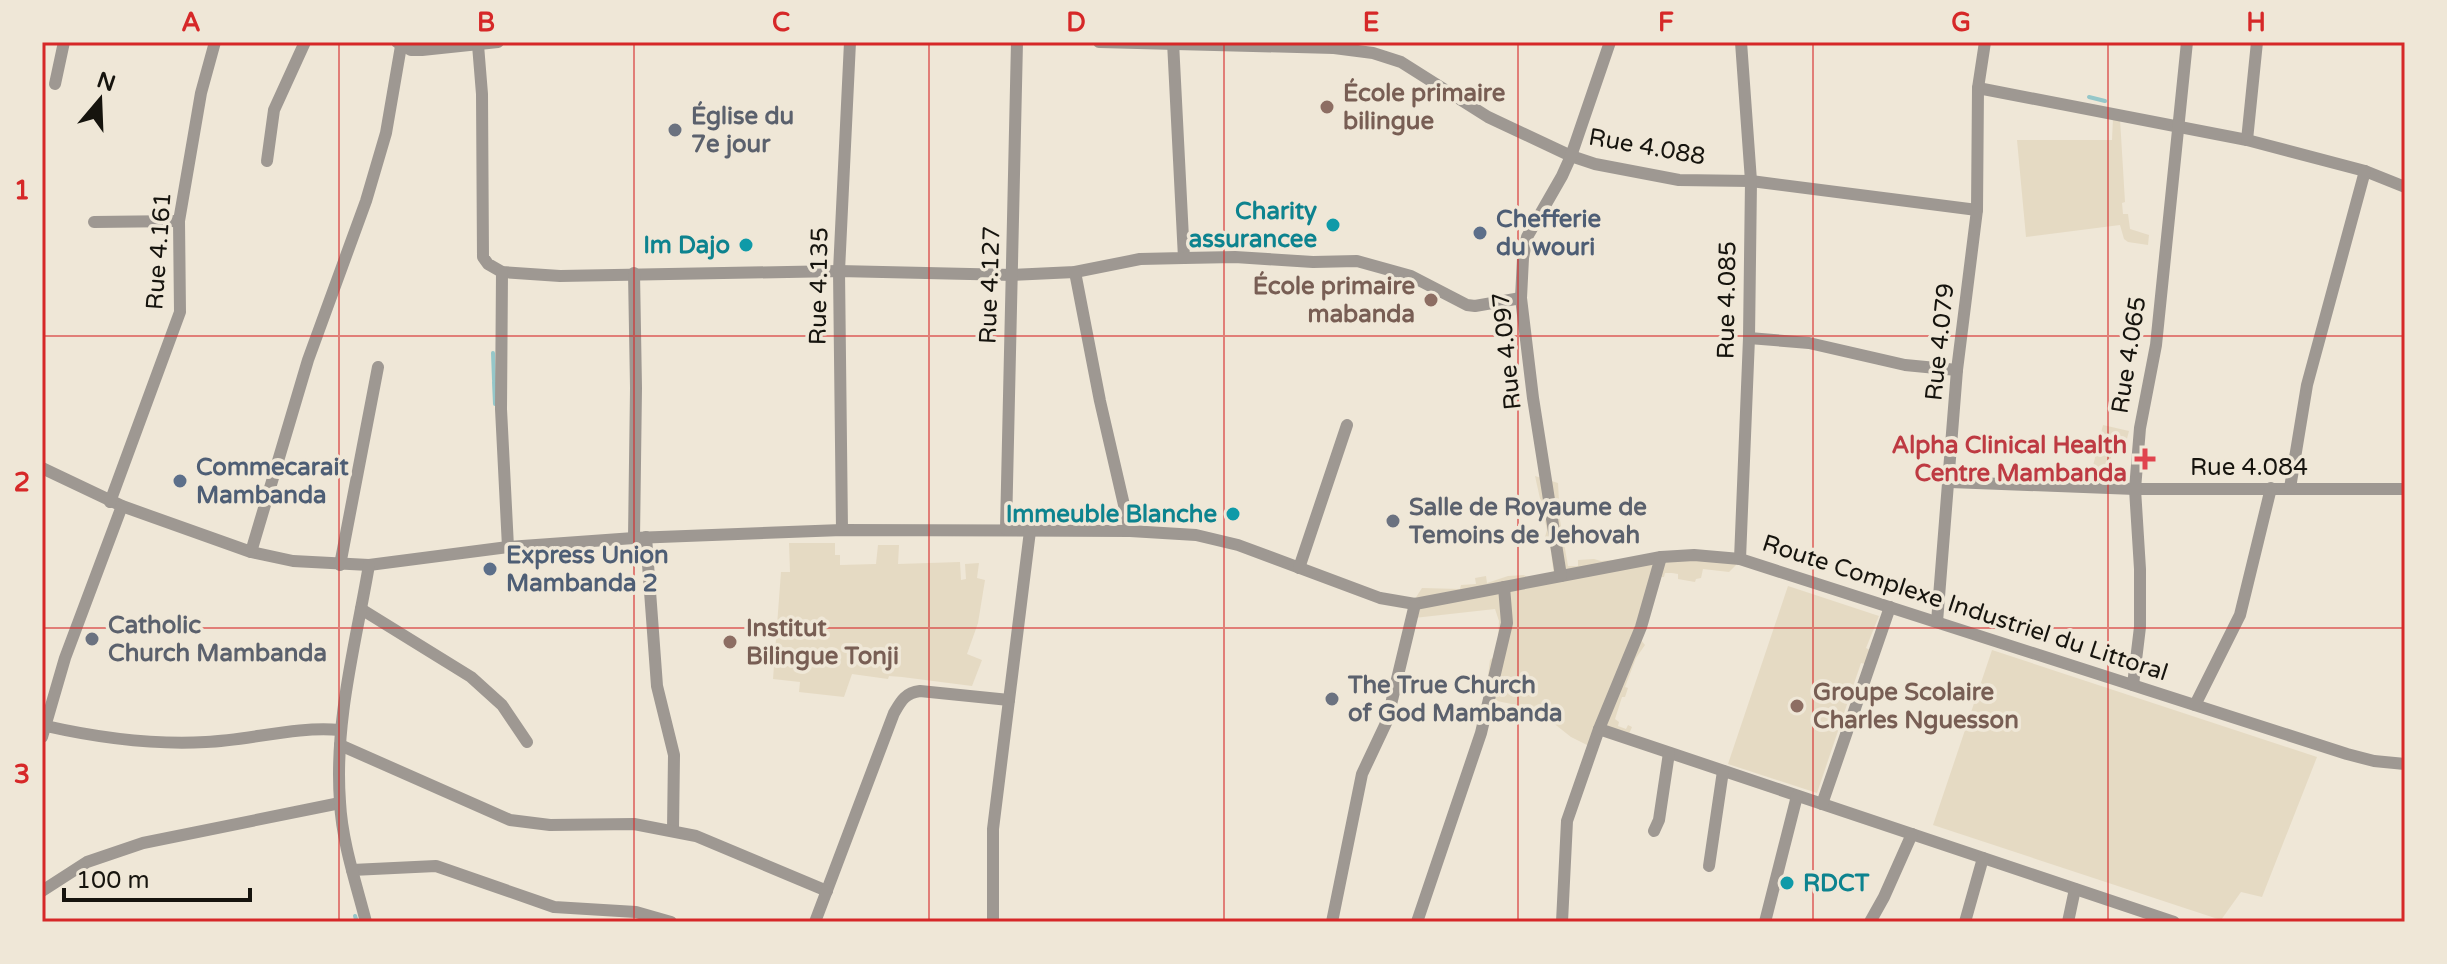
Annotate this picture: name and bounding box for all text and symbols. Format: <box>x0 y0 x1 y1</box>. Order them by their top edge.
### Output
text: A <box>181 7 201 38</box>
text: B <box>477 7 495 38</box>
text: C <box>772 7 790 38</box>
text: D <box>1066 7 1086 38</box>
text: E <box>1363 7 1379 38</box>
text: F <box>1658 7 1674 38</box>
text: G <box>1951 7 1971 38</box>
text: H <box>2246 7 2266 38</box>
north arrow <box>60 60 140 140</box>
text: N <box>94 67 119 97</box>
place label: École primaire bilingue <box>1343 78 1506 136</box>
marker: École primaire bilingue <box>1318 98 1336 116</box>
place label: Église du 7e jour <box>691 101 794 159</box>
marker: Église du 7e jour <box>666 121 684 139</box>
street label: Rue 4.088 <box>1586 122 1708 172</box>
text: 1 <box>14 175 30 206</box>
street label: Rue 4.161 <box>140 191 178 311</box>
place label: Charity assurancee <box>1189 197 1317 254</box>
place label: Chefferie du wouri <box>1496 205 1602 262</box>
marker: Charity assurancee <box>1324 216 1342 234</box>
marker: Chefferie du wouri <box>1471 224 1489 242</box>
street label: Rue 4.127 <box>973 225 1007 345</box>
street label: Rue 4.135 <box>803 227 835 345</box>
place label: Im Dajo <box>643 231 730 260</box>
marker: Im Dajo <box>737 236 755 254</box>
street label: Rue 4.085 <box>1711 241 1743 359</box>
place label: École primaire mabanda <box>1253 271 1415 329</box>
street label: Rue 4.079 <box>1919 282 1961 402</box>
marker: École primaire mabanda <box>1422 291 1440 309</box>
street label: Rue 4.097 <box>1486 291 1528 411</box>
street label: Rue 4.065 <box>2105 294 2153 416</box>
place label: Alpha Clinical Health Centre Mambanda <box>1891 431 2127 488</box>
marker: Alpha Clinical Health Centre Mambanda <box>2134 448 2156 470</box>
place label: Commecarait Mambanda <box>196 453 349 510</box>
street label: Rue 4.084 <box>2190 453 2308 482</box>
text: 2 <box>14 467 30 498</box>
marker: Commecarait Mambanda <box>171 472 189 490</box>
place label: Salle de Royaume de Temoins de Jehovah <box>1408 493 1647 550</box>
place label: Immeuble Blanche <box>1006 500 1217 529</box>
marker: Immeuble Blanche <box>1224 505 1242 523</box>
marker: Salle de Royaume de Temoins de Jehovah <box>1384 512 1402 530</box>
street label: Route Complexe Industriel du Littoral <box>1758 529 2172 687</box>
place label: Express Union Mambanda 2 <box>506 541 669 598</box>
marker: Express Union Mambanda 2 <box>481 560 499 578</box>
place label: Catholic Church Mambanda <box>108 611 327 668</box>
place label: Institut Bilingue Tonji <box>746 614 899 671</box>
marker: Catholic Church Mambanda <box>83 630 101 648</box>
marker: Institut Bilingue Tonji <box>721 633 739 651</box>
place label: The True Church of God Mambanda <box>1347 671 1563 728</box>
place label: Groupe Scolaire Charles Nguesson <box>1813 678 2019 735</box>
marker: The True Church of God Mambanda <box>1323 690 1341 708</box>
marker: Groupe Scolaire Charles Nguesson <box>1788 697 1806 715</box>
text: 3 <box>14 759 30 790</box>
scale bar <box>64 852 250 902</box>
text: 100 m <box>76 866 150 895</box>
place label: RDCT <box>1803 869 1870 898</box>
marker: RDCT <box>1778 874 1796 892</box>

